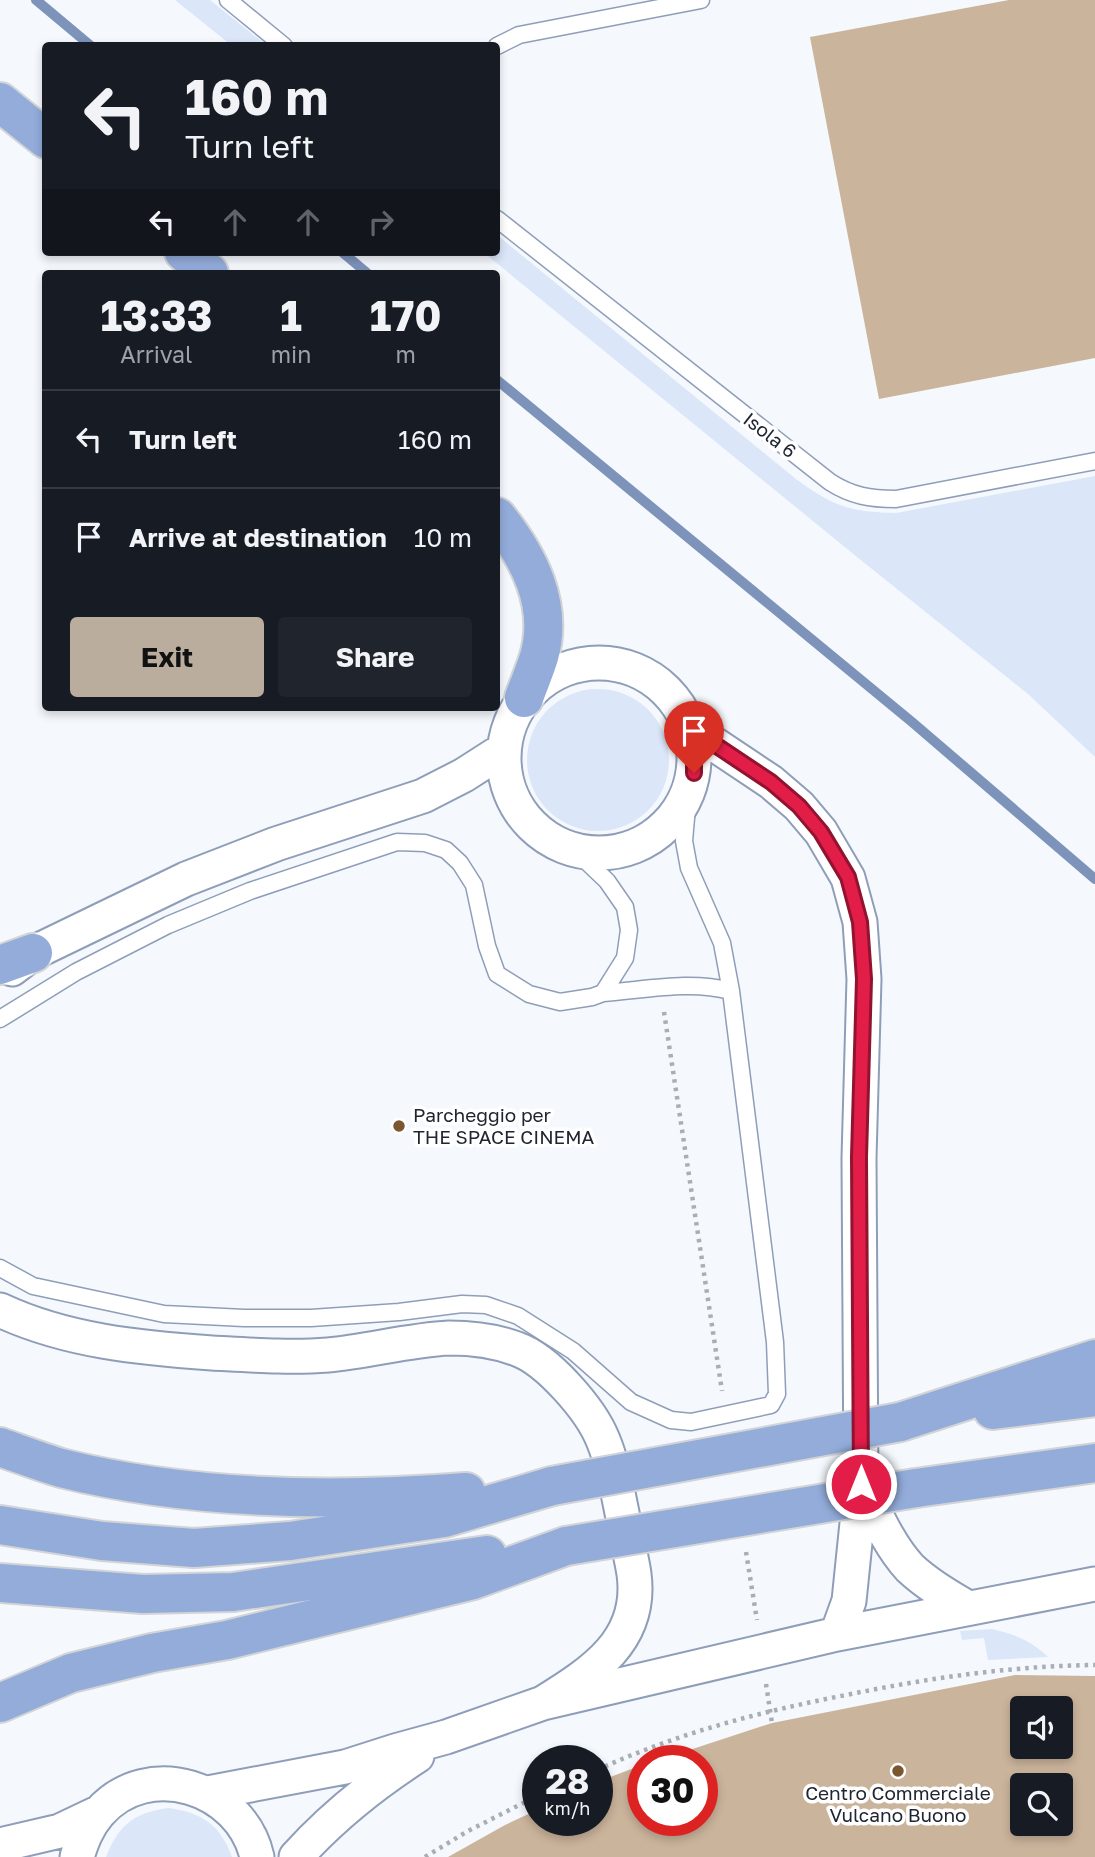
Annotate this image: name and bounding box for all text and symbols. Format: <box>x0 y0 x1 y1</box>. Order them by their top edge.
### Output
text: 160 m <box>185 67 328 126</box>
icon: left <box>70 70 161 161</box>
text: Turn left <box>185 127 314 165</box>
icon: left <box>143 203 181 241</box>
icon: ahead <box>216 203 254 241</box>
icon: ahead <box>289 203 327 241</box>
icon: right <box>362 203 400 241</box>
text: 13:33 <box>100 290 212 340</box>
text: 1 <box>280 290 302 340</box>
text: 170 <box>370 290 442 340</box>
text: Arrival <box>120 340 192 368</box>
text: min <box>271 340 311 368</box>
text: m <box>396 340 416 368</box>
street label: Isola 6 <box>739 407 801 462</box>
icon: left <box>70 420 108 458</box>
text: Turn left <box>129 424 237 455</box>
text: 160 m <box>398 424 472 455</box>
icon: arrive <box>70 518 108 556</box>
text: Arrive at destination <box>129 522 387 553</box>
text: 10 m <box>414 522 472 553</box>
button: Exit <box>70 617 264 697</box>
button: Share <box>278 617 472 697</box>
pin <box>664 701 724 773</box>
icon: arrive <box>675 712 713 750</box>
place label: Parcheggio per THE SPACE CINEMA <box>413 1103 595 1148</box>
marker: Parcheggio per THE SPACE CINEMA <box>391 1118 407 1134</box>
position arrow <box>824 1447 898 1521</box>
map controls <box>1010 1696 1073 1836</box>
button: sound <box>1010 1696 1073 1759</box>
speed limit sign: 30 <box>627 1745 718 1836</box>
text: 28 <box>546 1760 589 1802</box>
marker: Centro Commerciale Vulcano Buono <box>890 1763 906 1779</box>
button: search <box>1010 1773 1073 1836</box>
place label: Centro Commerciale Vulcano Buono <box>805 1781 991 1826</box>
text: km/h <box>545 1797 590 1819</box>

